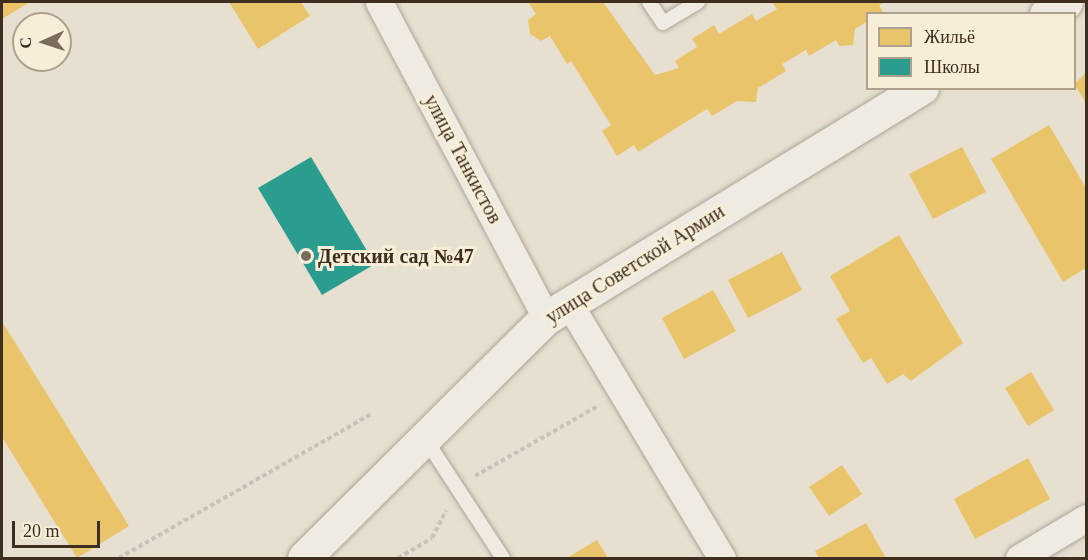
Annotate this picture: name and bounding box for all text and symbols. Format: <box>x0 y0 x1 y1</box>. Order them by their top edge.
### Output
north arrow <box>12 12 72 72</box>
legend <box>866 12 1076 90</box>
text: Жильё <box>924 27 975 47</box>
text: С <box>17 37 34 49</box>
text: Школы <box>924 57 980 77</box>
street label: улица Танкистов <box>419 90 507 228</box>
street label: улица Советской Армии <box>541 199 729 329</box>
place label: Детский сад №47 <box>318 244 474 268</box>
marker: Детский сад №47 <box>299 249 313 263</box>
scale bar <box>15 509 104 547</box>
text: 20 m <box>23 521 60 541</box>

